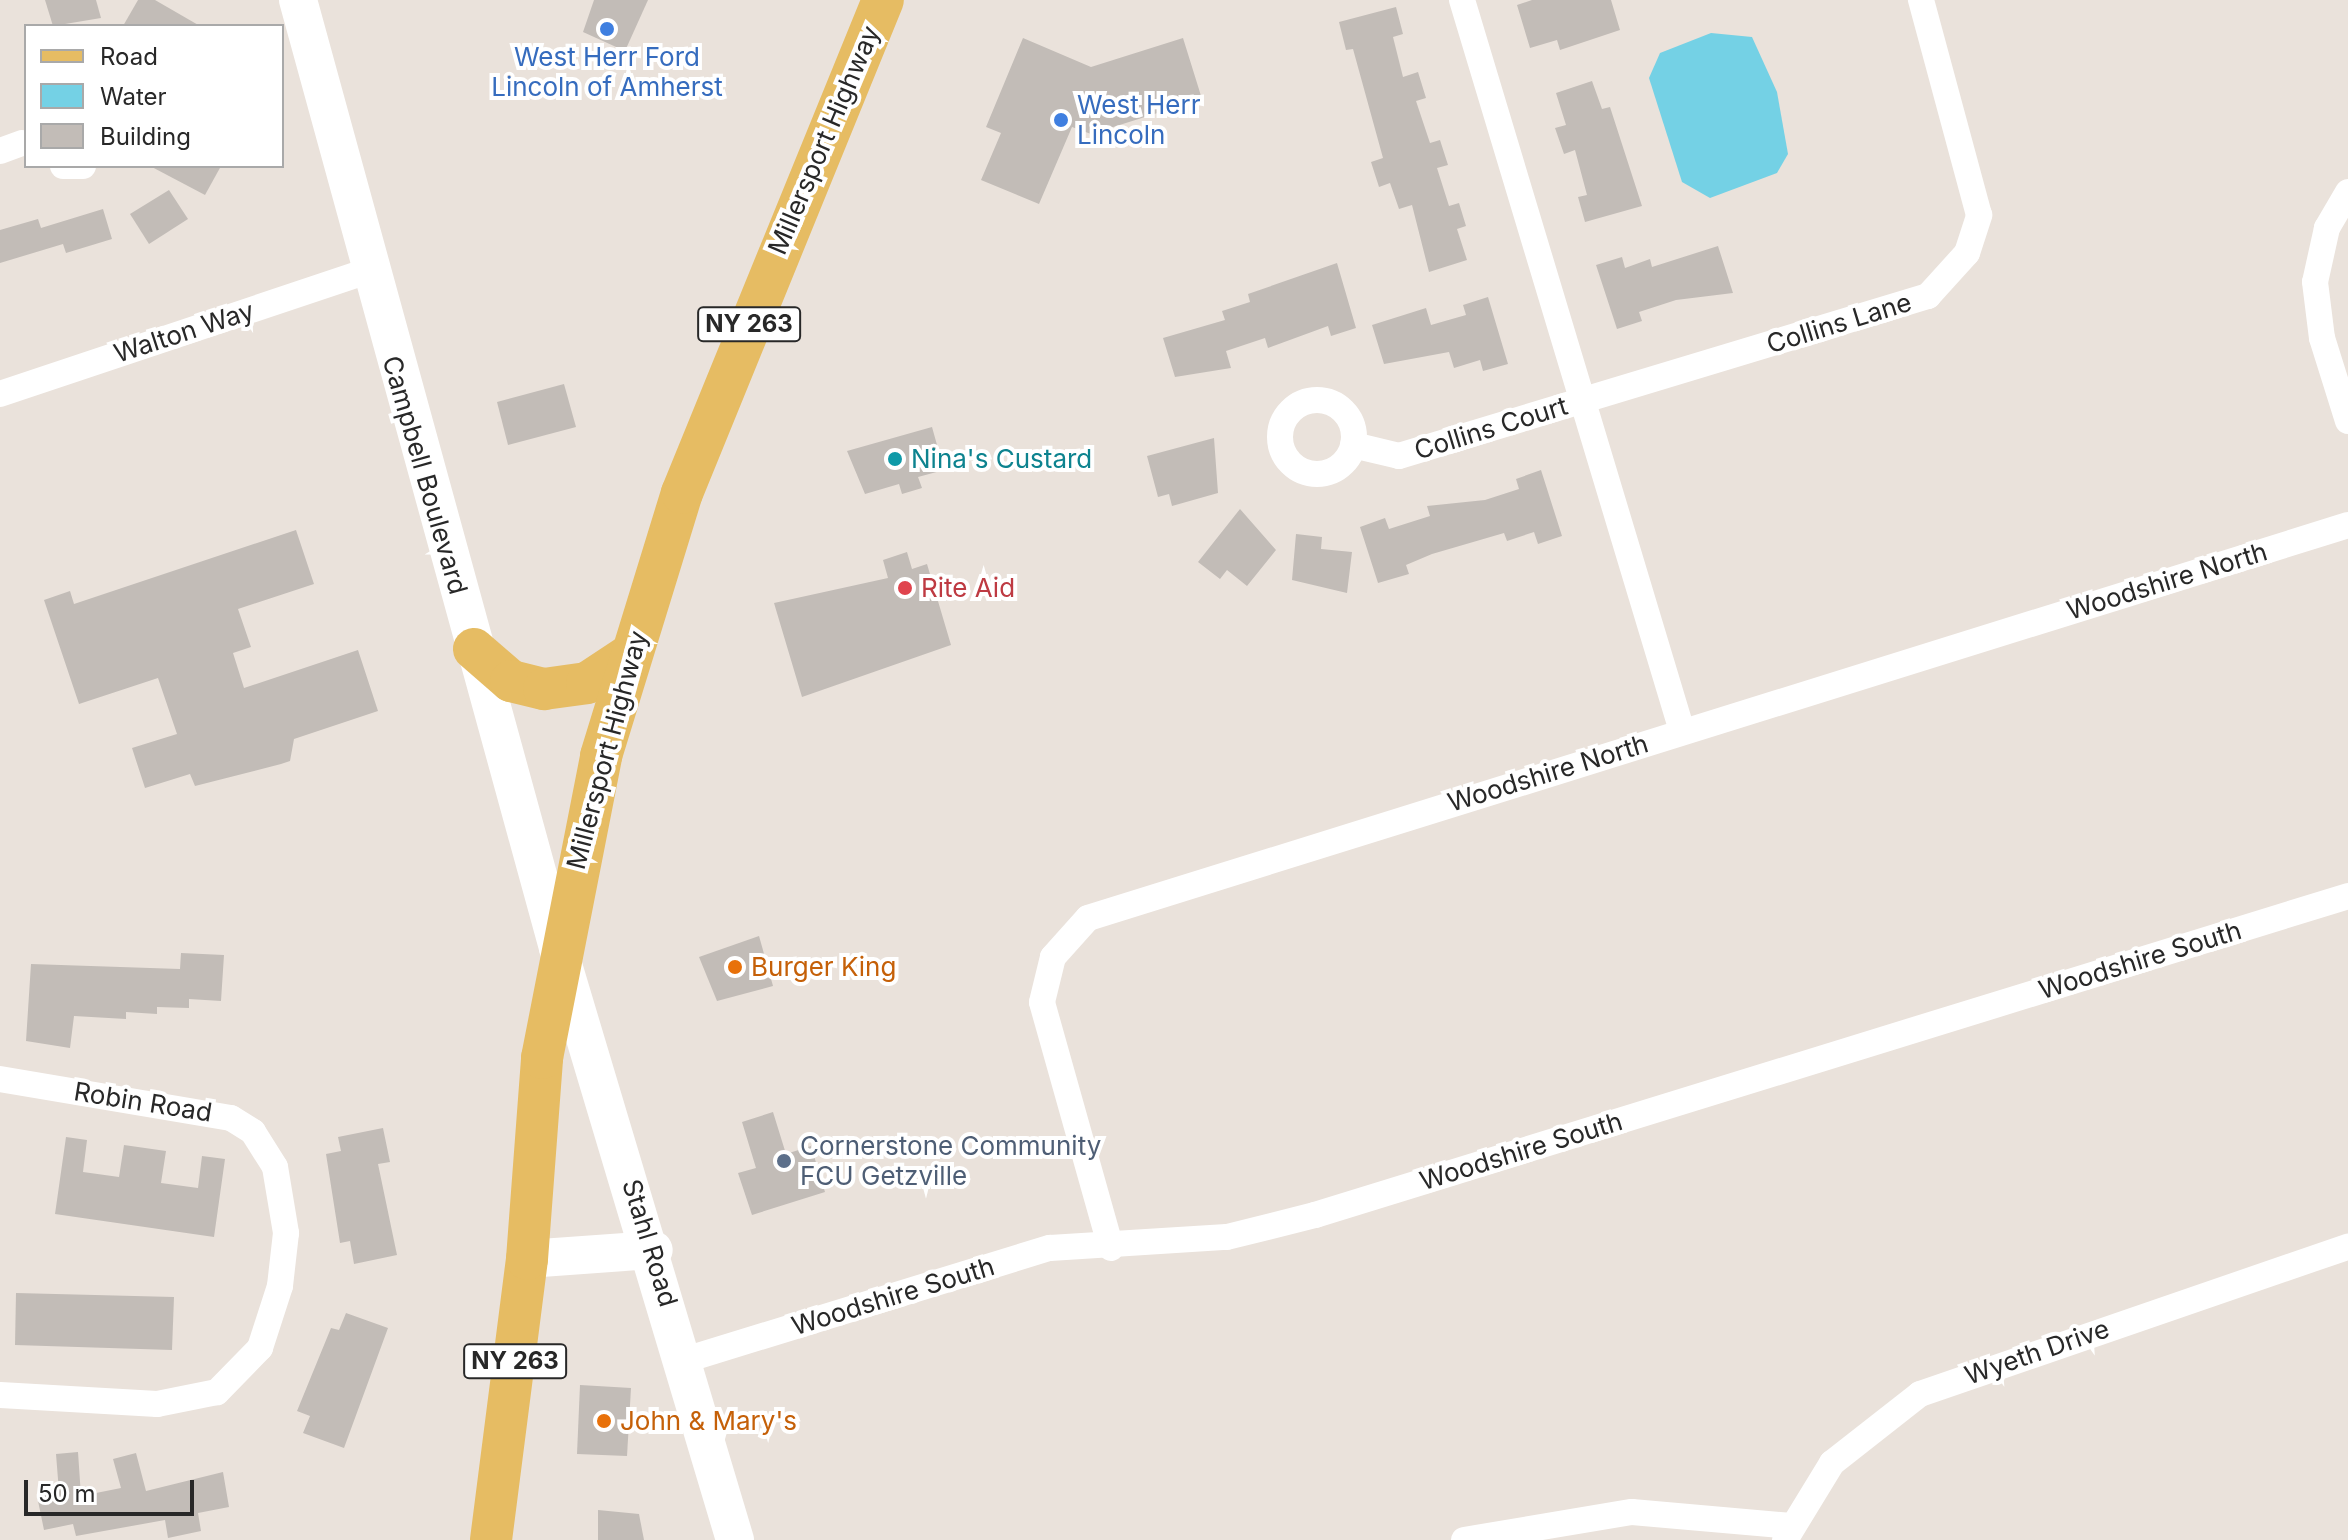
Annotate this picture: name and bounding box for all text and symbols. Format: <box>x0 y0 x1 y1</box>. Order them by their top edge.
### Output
marker: West Herr Ford Lincoln of Amherst <box>598 20 616 38</box>
street label: Millersport Highway <box>762 21 886 259</box>
legend <box>24 24 284 168</box>
place label: West Herr Ford Lincoln of Amherst <box>491 41 723 102</box>
text: Road <box>100 42 158 71</box>
text: Water <box>100 82 167 111</box>
place label: West Herr Lincoln <box>1077 89 1200 150</box>
marker: West Herr Lincoln <box>1052 111 1070 129</box>
text: Building <box>100 122 191 151</box>
street label: Collins Lane <box>1763 286 1915 360</box>
street label: Walton Way <box>110 295 258 369</box>
road number: NY 263 <box>697 304 801 344</box>
street label: Campbell Boulevard <box>376 352 474 598</box>
street label: Collins Court <box>1411 390 1571 466</box>
place label: Nina's Custard <box>911 443 1092 475</box>
marker: Nina's Custard <box>886 450 904 468</box>
street label: Woodshire North <box>2063 536 2271 626</box>
place label: Rite Aid <box>921 572 1015 604</box>
marker: Rite Aid <box>896 579 914 597</box>
street label: Millersport Highway <box>560 627 654 873</box>
street label: Woodshire North <box>1444 728 1652 818</box>
street label: Woodshire South <box>2035 914 2245 1006</box>
place label: Burger King <box>751 951 896 983</box>
marker: Burger King <box>726 958 744 976</box>
street label: Robin Road <box>72 1076 214 1128</box>
street label: Woodshire South <box>1416 1105 1626 1197</box>
place label: Cornerstone Community FCU Getzville <box>800 1130 1101 1192</box>
marker: Cornerstone Community FCU Getzville <box>775 1152 793 1170</box>
street label: Stahl Road <box>616 1176 684 1310</box>
street label: Woodshire South <box>788 1250 998 1342</box>
street label: Wyeth Drive <box>1961 1313 2113 1391</box>
road number: NY 263 <box>463 1341 567 1381</box>
place label: John & Mary's <box>620 1405 797 1437</box>
marker: John & Mary's <box>595 1412 613 1430</box>
scale bar <box>28 1464 198 1514</box>
text: 50 m <box>38 1479 96 1508</box>

